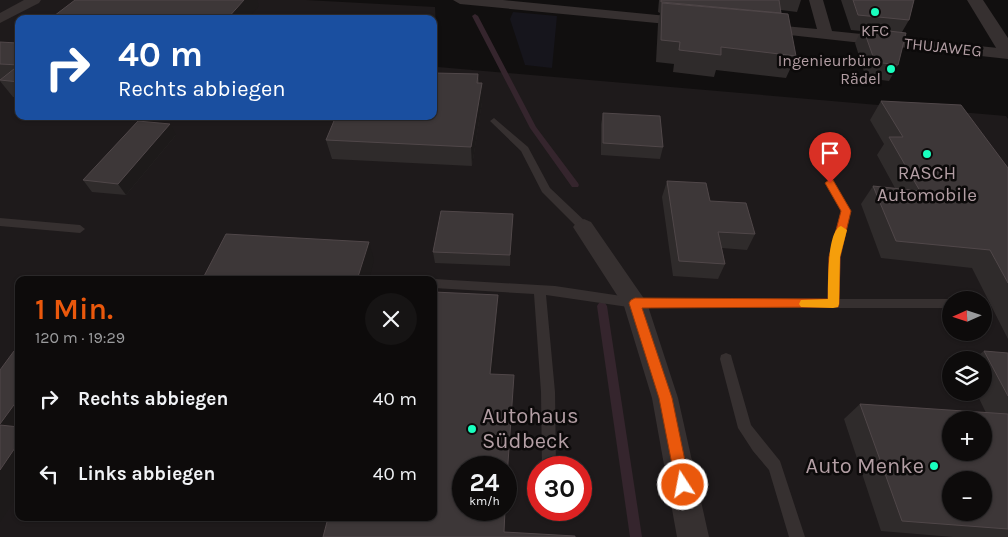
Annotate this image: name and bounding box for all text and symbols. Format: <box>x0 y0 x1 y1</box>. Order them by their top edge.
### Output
marker: KFC <box>869 6 881 18</box>
place label: KFC <box>861 21 889 40</box>
street label: THUJAWEG <box>903 33 983 61</box>
text: 40 m <box>118 34 203 75</box>
icon: right <box>35 35 100 100</box>
place label: Ingenieurbüro Rädel <box>778 51 881 88</box>
marker: Ingenieurbüro Rädel <box>885 63 897 75</box>
text: Rechts abbiegen <box>118 76 286 102</box>
pin <box>809 132 851 183</box>
icon: arrive <box>816 139 844 167</box>
marker: RASCH Automobile <box>921 148 933 160</box>
place label: RASCH Automobile <box>877 162 977 206</box>
text: 1 Min. <box>35 291 113 327</box>
north arrow <box>942 291 992 341</box>
map controls <box>942 291 992 521</box>
button: close <box>365 293 417 345</box>
text: 120 m · 19:29 <box>35 328 125 347</box>
button: layers <box>942 351 992 401</box>
icon: right <box>35 385 63 413</box>
text: Rechts abbiegen <box>78 388 228 410</box>
text: 40 m <box>373 388 417 410</box>
place label: Autohaus Südbeck <box>482 403 579 454</box>
button: + <box>942 411 992 461</box>
marker: Autohaus Südbeck <box>466 423 478 435</box>
place label: Auto Menke <box>806 453 924 479</box>
speed limit sign: 30 <box>527 456 592 521</box>
position arrow <box>656 458 708 510</box>
icon: left <box>35 460 63 488</box>
marker: Auto Menke <box>928 460 940 472</box>
text: Links abbiegen <box>78 463 215 485</box>
text: 40 m <box>373 463 417 485</box>
text: 24 <box>469 468 500 497</box>
button: − <box>942 471 992 521</box>
text: km/h <box>469 494 500 508</box>

